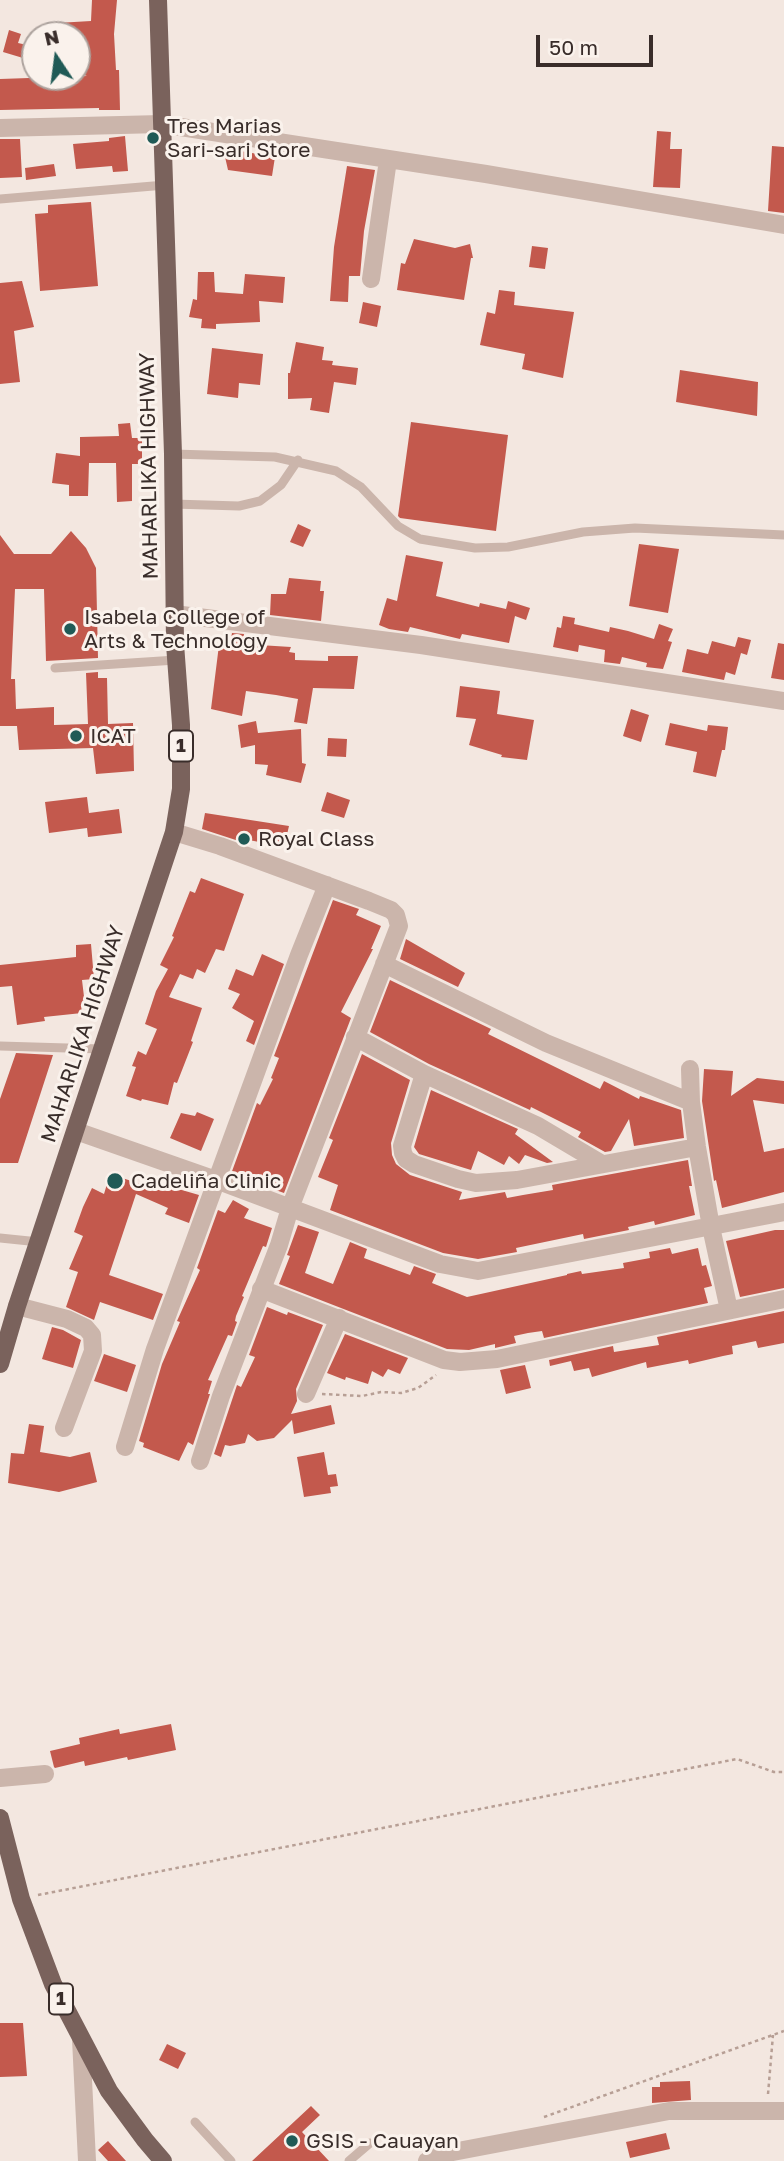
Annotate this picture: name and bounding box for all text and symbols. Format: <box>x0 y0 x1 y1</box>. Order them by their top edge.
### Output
north arrow <box>21 21 91 91</box>
scale bar <box>539 21 656 65</box>
text: N <box>42 24 61 50</box>
text: 50 m <box>549 34 598 60</box>
place label: Tres Marias Sari-sari Store <box>167 113 310 163</box>
marker: Tres Marias Sari-sari Store <box>145 130 161 146</box>
street label: MAHARLIKA HIGHWAY <box>134 352 164 580</box>
place label: Isabela College of Arts & Technology <box>84 604 268 654</box>
marker: Isabela College of Arts & Technology <box>62 621 78 637</box>
place label: ICAT <box>90 723 136 749</box>
marker: ICAT <box>68 728 84 744</box>
road number: 1 <box>169 730 193 762</box>
place label: Royal Class <box>258 826 374 852</box>
marker: Royal Class <box>236 831 252 847</box>
street label: MAHARLIKA HIGHWAY <box>36 922 130 1146</box>
place label: Cadeliña Clinic <box>131 1168 281 1194</box>
marker: Cadeliña Clinic <box>105 1171 125 1191</box>
road number: 1 <box>49 1983 73 2014</box>
place label: GSIS - Cauayan <box>306 2128 459 2154</box>
marker: GSIS - Cauayan <box>284 2133 300 2149</box>

